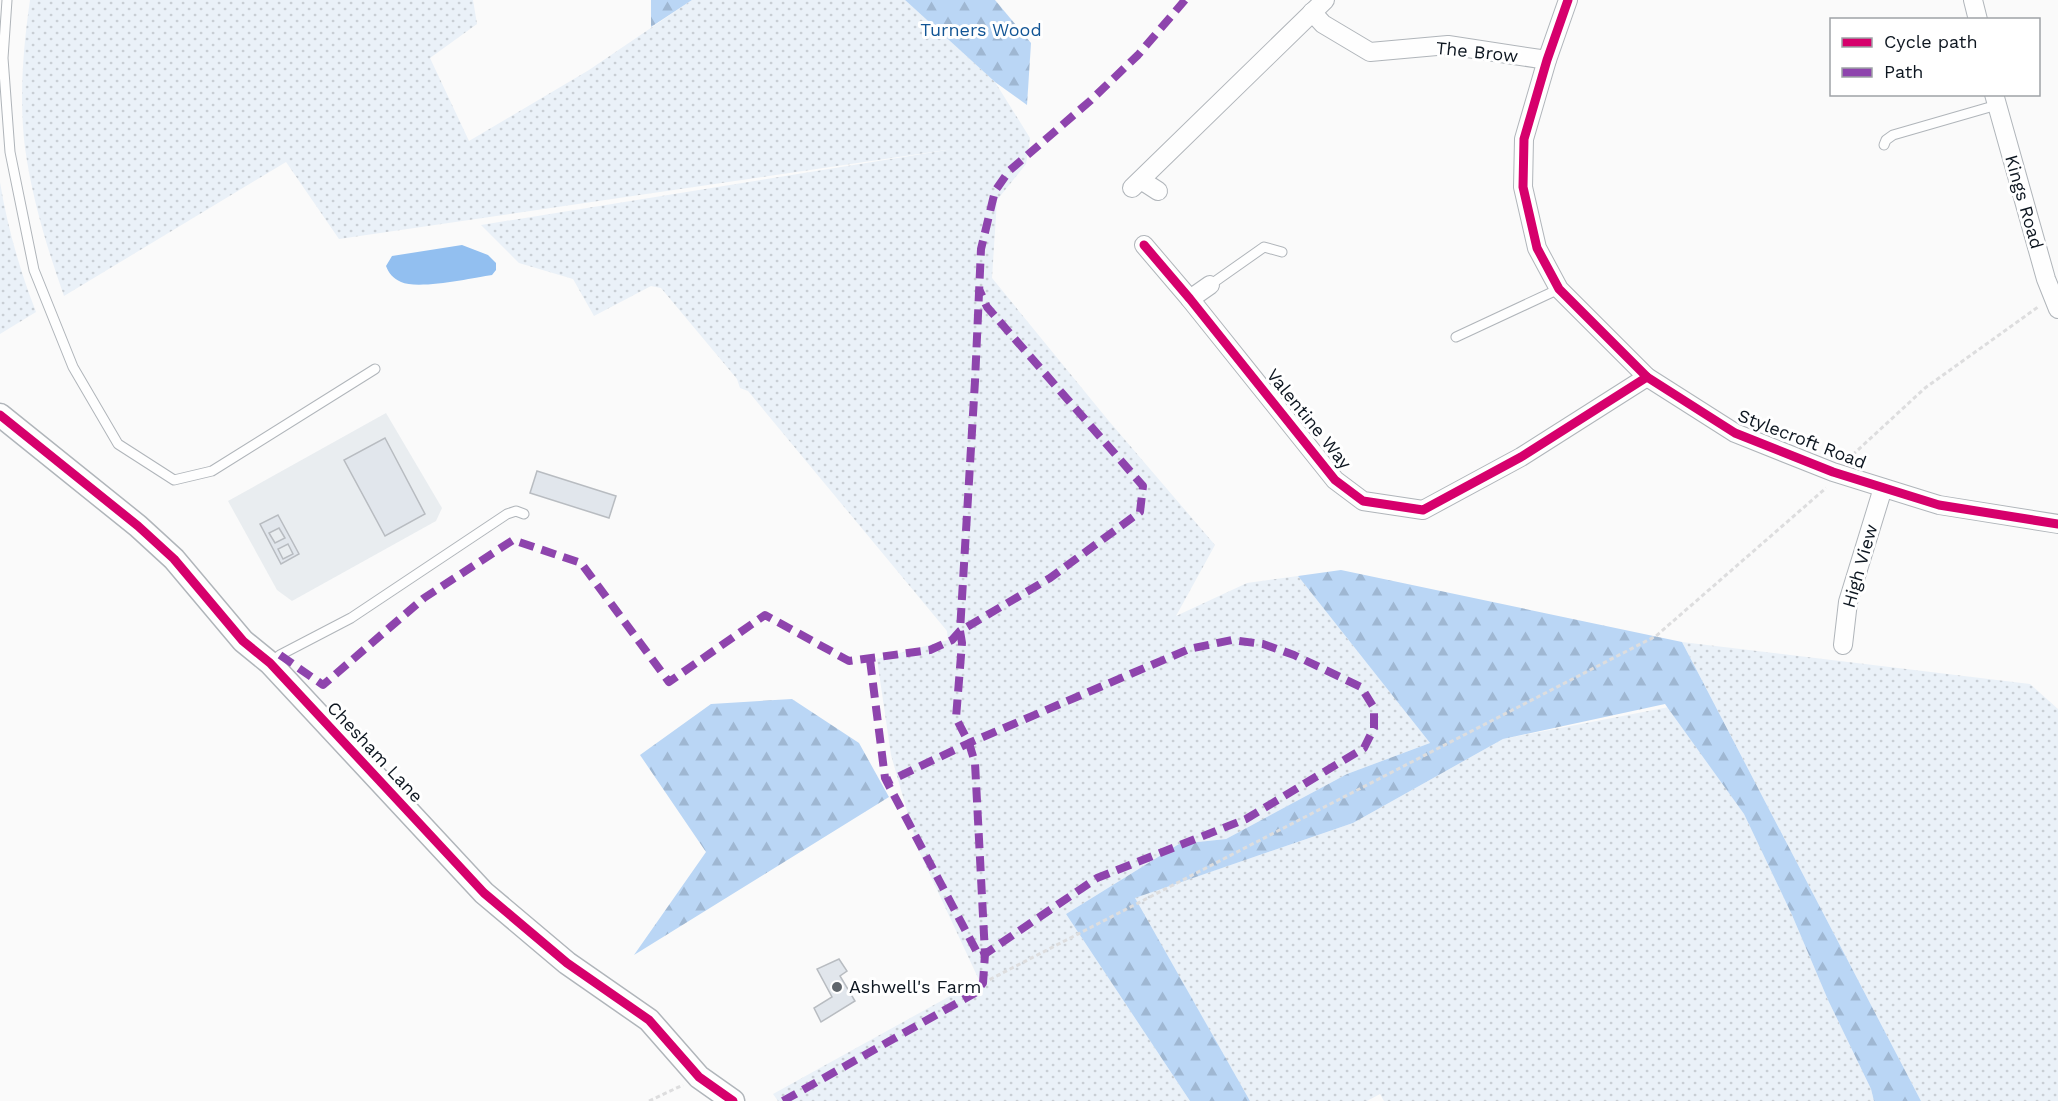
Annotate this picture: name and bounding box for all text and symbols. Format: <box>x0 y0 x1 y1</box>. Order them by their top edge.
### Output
legend <box>1830 18 2040 96</box>
park label: Turners Wood <box>920 19 1042 40</box>
text: Cycle path <box>1884 31 1978 52</box>
street label: The Brow <box>1435 37 1519 66</box>
text: Path <box>1884 61 1924 82</box>
street label: Kings Road <box>2001 152 2048 251</box>
street label: Valentine Way <box>1263 364 1357 474</box>
street label: Stylecroft Road <box>1735 404 1869 473</box>
street label: High View <box>1838 522 1881 610</box>
street label: Chesham Lane <box>323 697 428 807</box>
place label: Ashwell's Farm <box>849 976 981 997</box>
marker: Ashwell's Farm <box>830 980 844 994</box>

